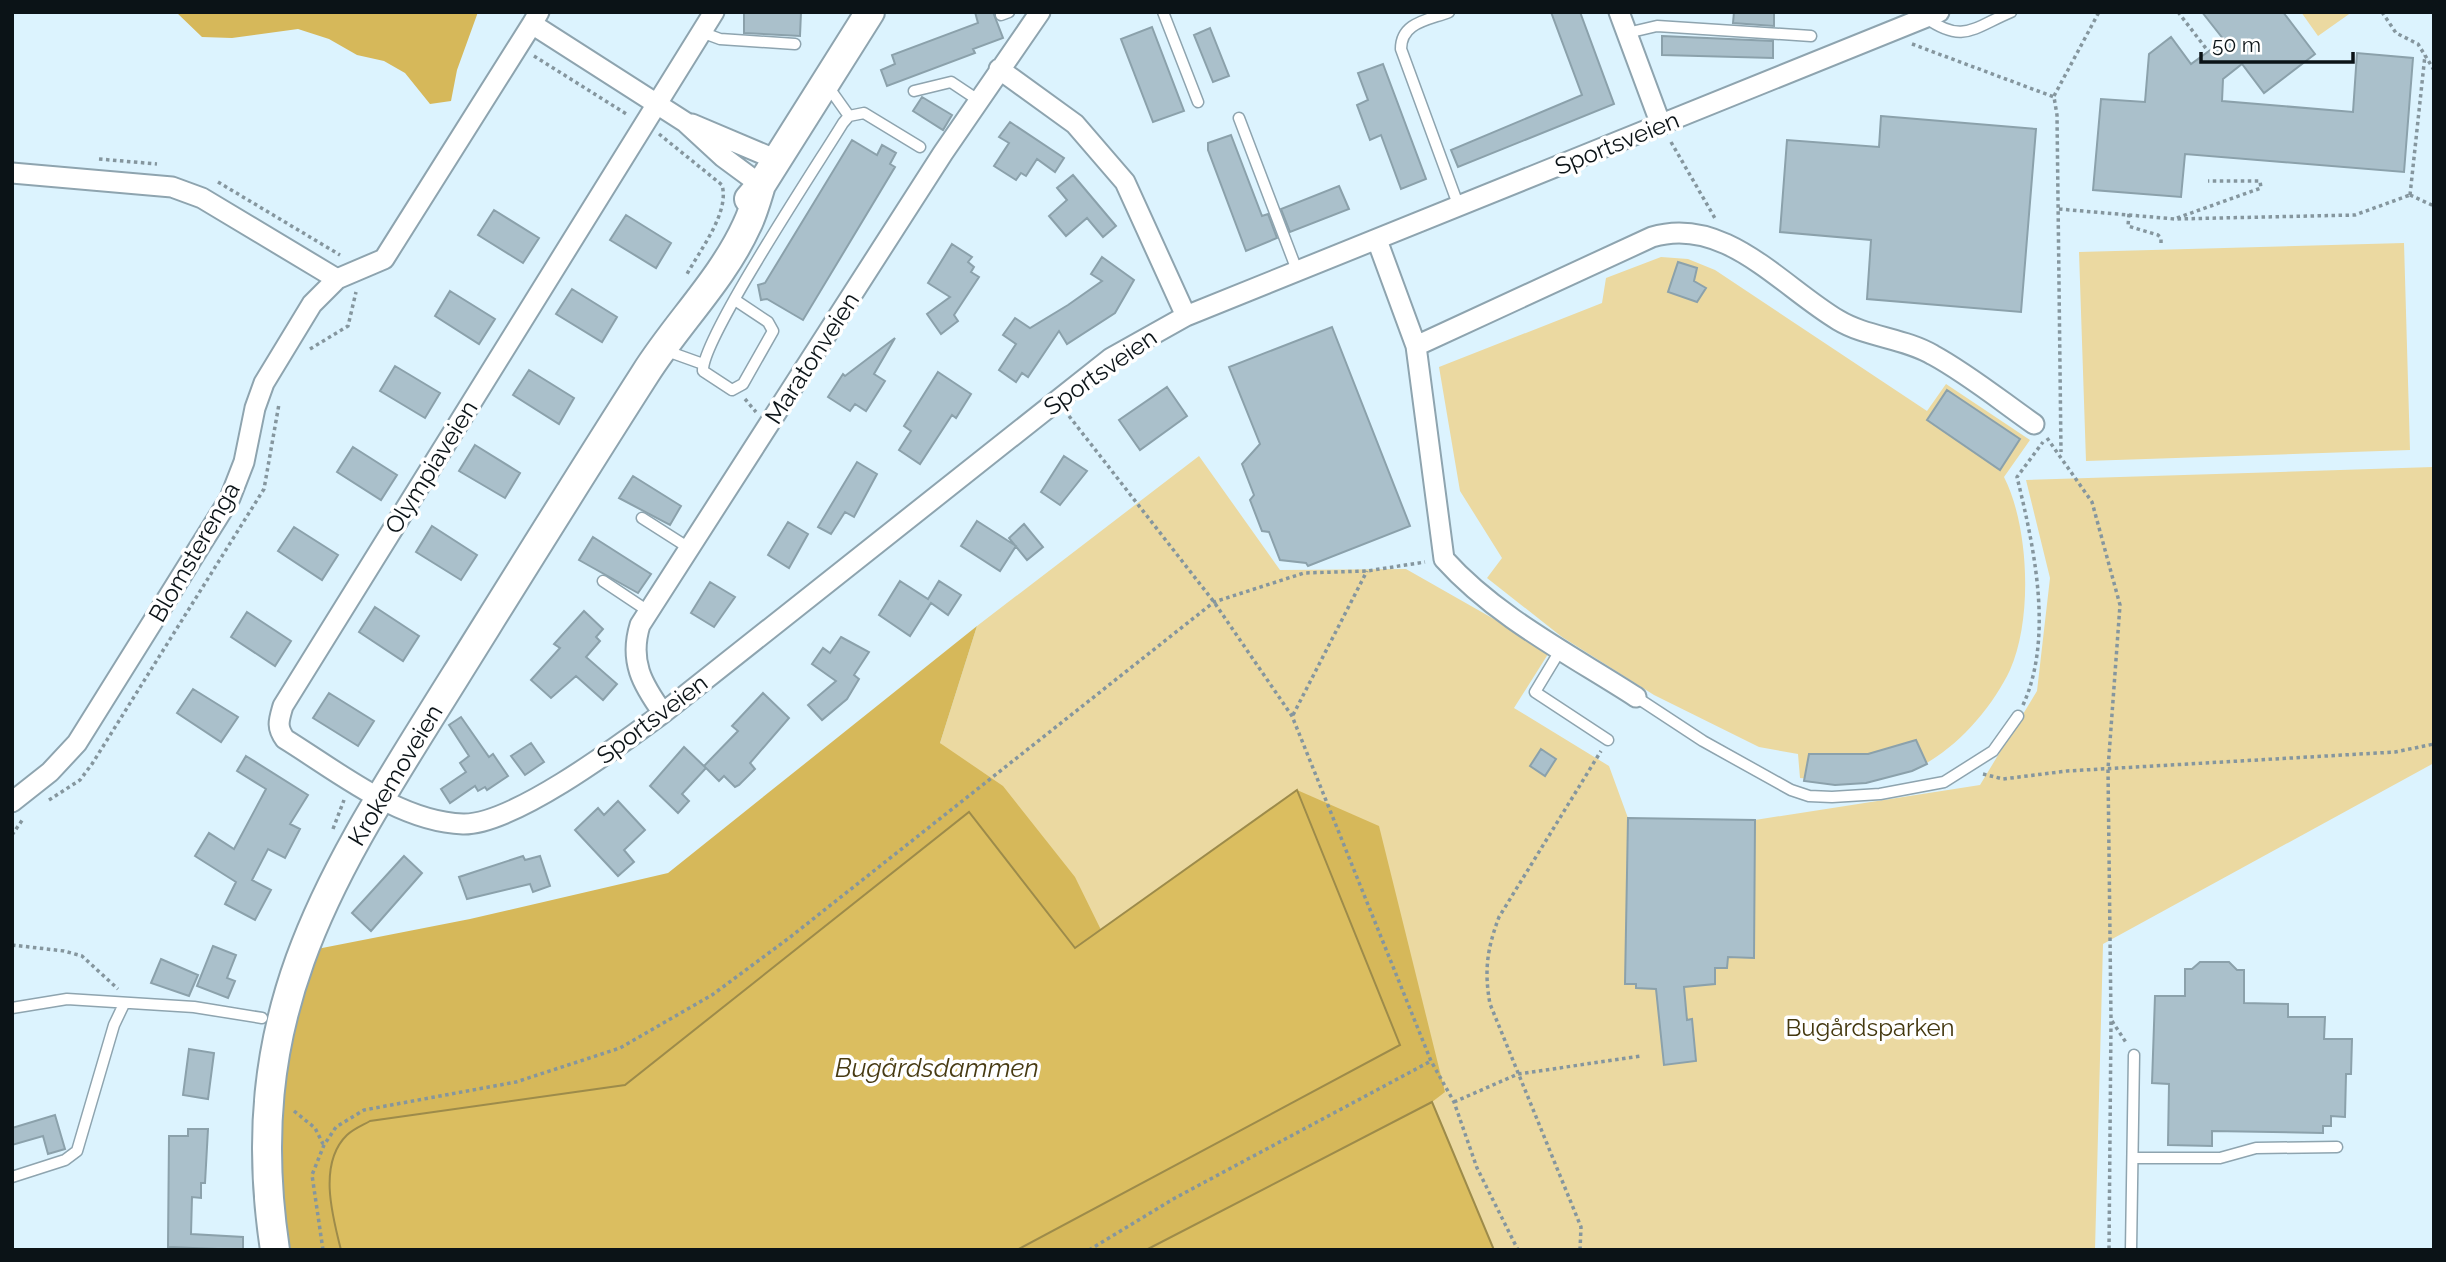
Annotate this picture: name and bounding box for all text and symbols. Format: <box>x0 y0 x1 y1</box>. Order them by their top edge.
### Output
scale bar <box>2201 21 2353 65</box>
text: 50 m <box>2212 32 2261 57</box>
street label: Sportsveien <box>1551 105 1683 181</box>
street label: Maratonveien <box>759 287 865 429</box>
street label: Sportsveien <box>1038 322 1162 422</box>
street label: Olympiaveien <box>379 395 483 539</box>
street label: Blomsterenga <box>142 477 246 627</box>
street label: Sportsveien <box>591 668 713 770</box>
street label: Krokemoveien <box>341 699 449 851</box>
park label: Bugårdsparken <box>1785 1013 1955 1042</box>
water label: Bugårdsdammen <box>835 1053 1039 1083</box>

